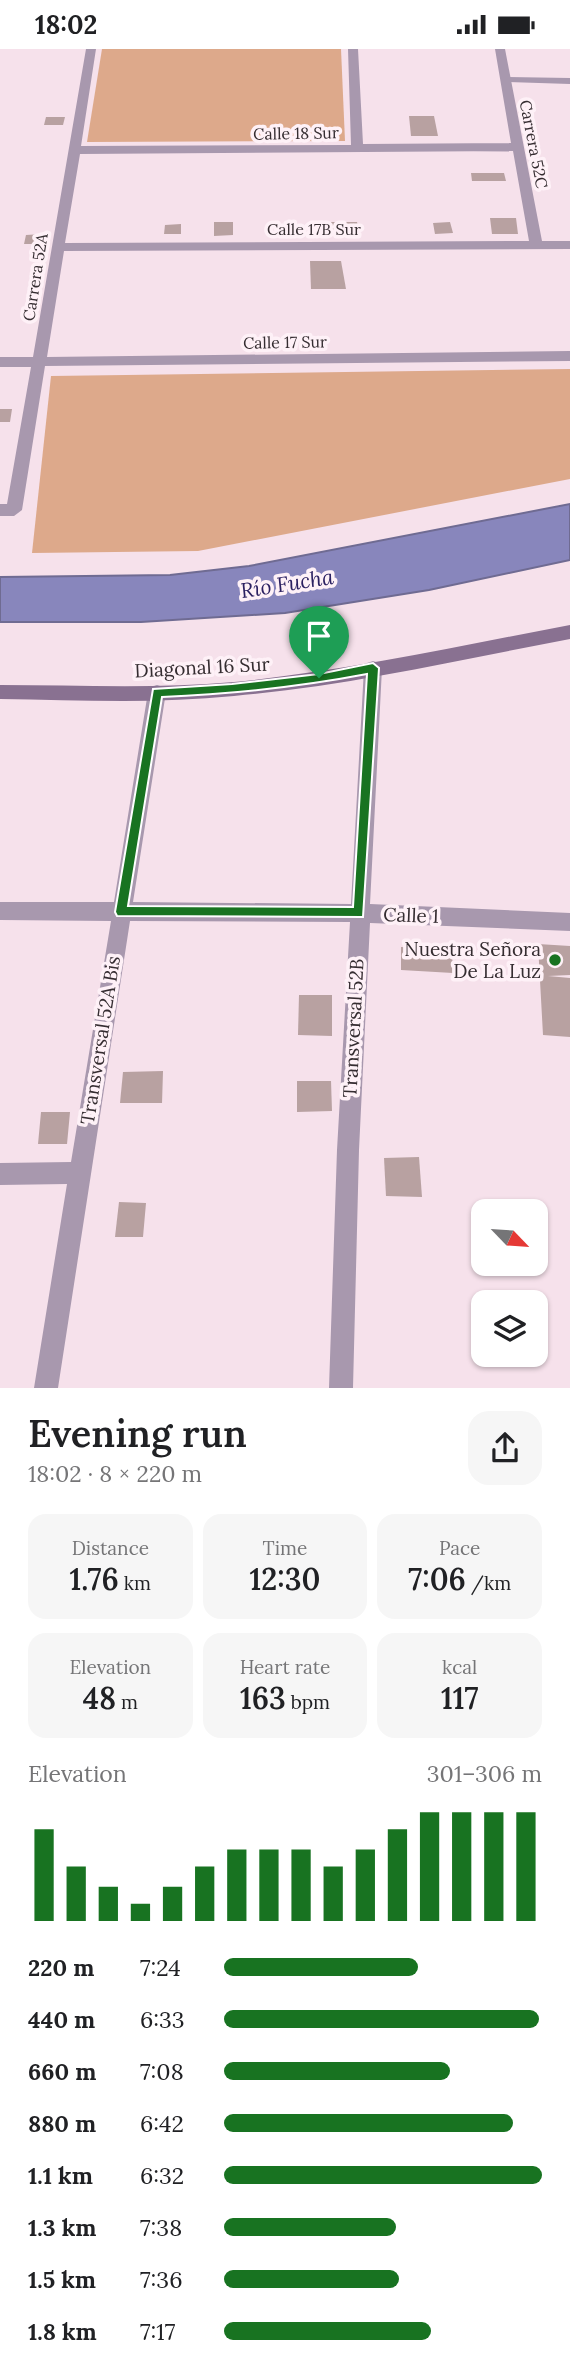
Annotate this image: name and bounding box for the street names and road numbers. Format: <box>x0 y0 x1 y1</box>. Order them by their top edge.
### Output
street label: Carrera 52C <box>516 98 552 190</box>
street label: Calle 18 Sur <box>253 122 339 144</box>
street label: Calle 17B Sur <box>267 219 361 239</box>
street label: Carrera 52A <box>18 231 52 322</box>
street label: Calle 17 Sur <box>243 331 327 353</box>
street label: Diagonal 16 Sur <box>134 651 271 683</box>
street label: Calle 1 <box>383 902 439 928</box>
street label: Transversal 52A Bis <box>75 954 125 1126</box>
street label: Transversal 52B <box>337 958 369 1098</box>

